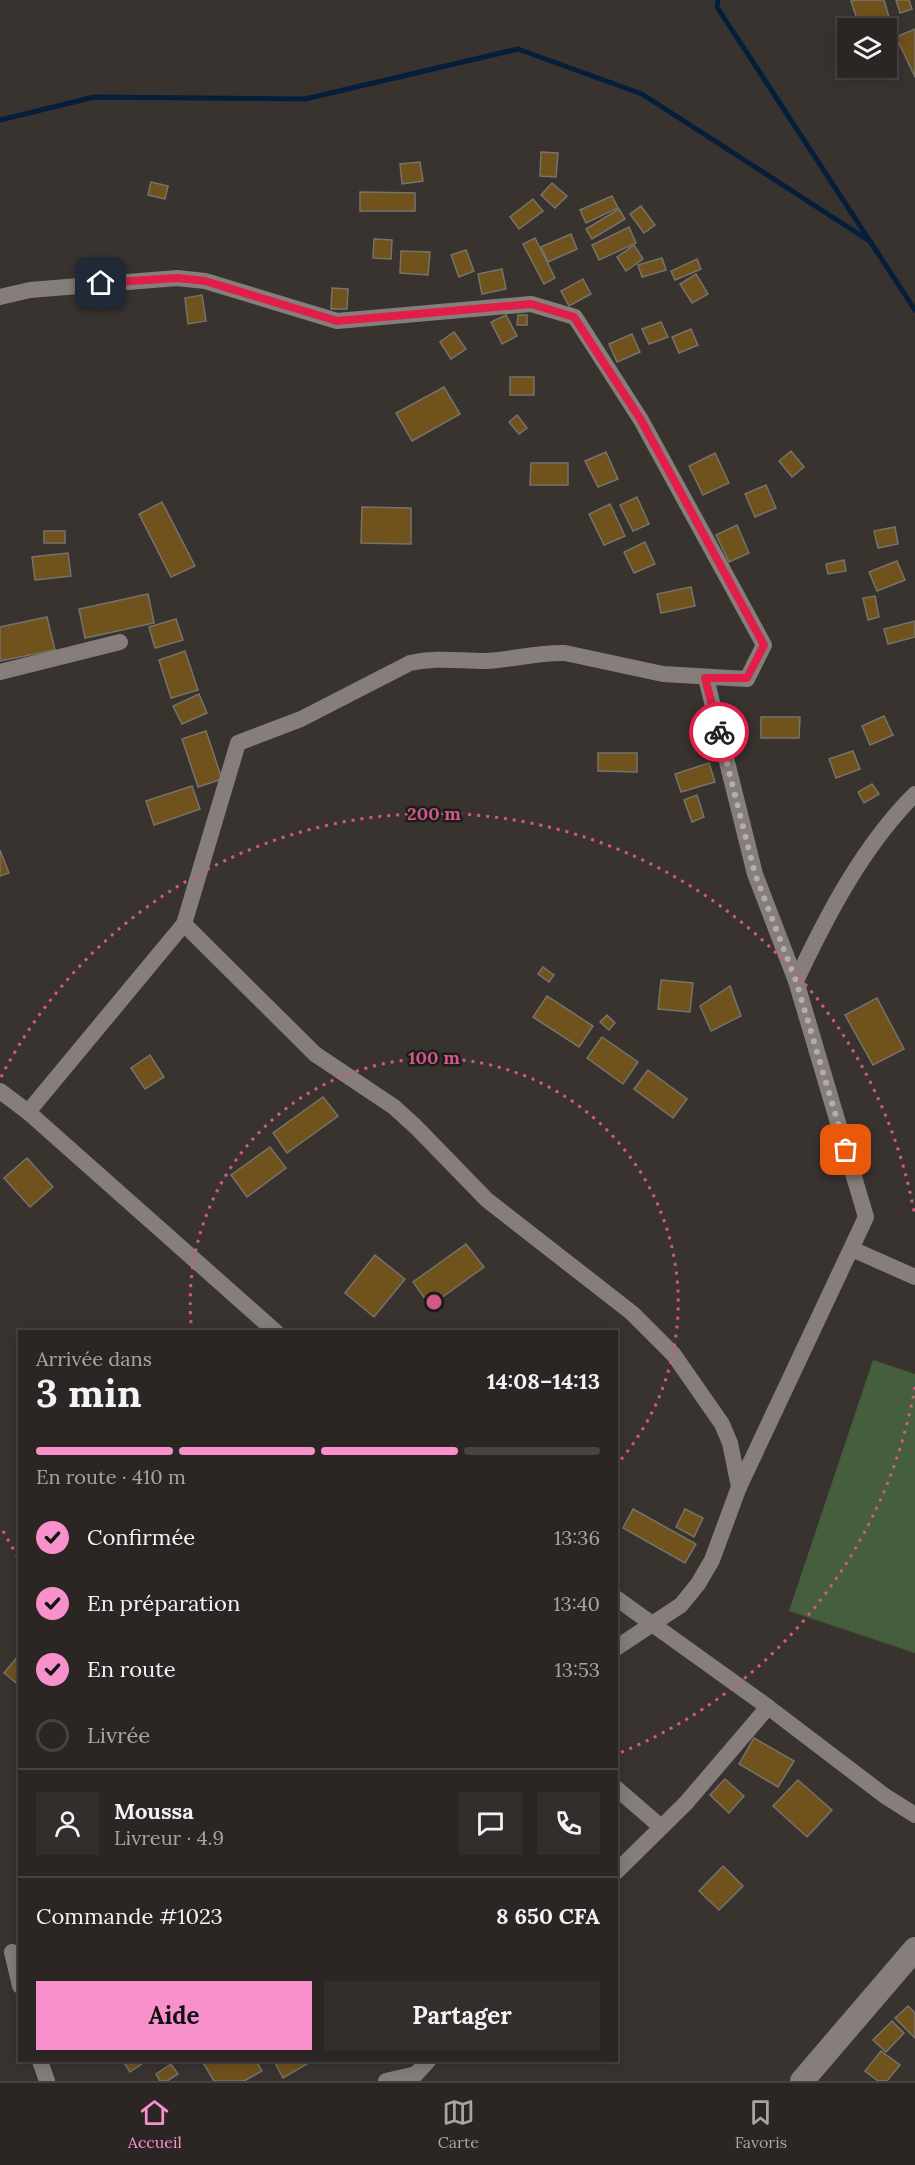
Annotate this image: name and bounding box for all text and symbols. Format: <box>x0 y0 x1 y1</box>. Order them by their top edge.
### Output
map controls <box>837 18 897 78</box>
button: layers <box>837 18 897 78</box>
pin <box>75 257 126 308</box>
icon: home <box>84 266 117 299</box>
courier <box>689 702 749 762</box>
icon: bike <box>703 716 736 749</box>
text: 200 m <box>407 802 461 825</box>
text: 100 m <box>408 1046 460 1069</box>
pin <box>820 1124 871 1175</box>
icon: bag <box>829 1133 862 1166</box>
centre of rings <box>424 1292 444 1312</box>
text: Arrivée dans <box>36 1346 152 1371</box>
text: 14:08–14:13 <box>487 1367 600 1395</box>
text: 3 min <box>36 1368 142 1418</box>
text: En route · 410 m <box>36 1464 186 1489</box>
icon: check <box>36 1521 69 1554</box>
text: Confirmée <box>87 1523 195 1551</box>
text: 13:36 <box>554 1525 600 1550</box>
icon: check <box>36 1587 69 1620</box>
text: En préparation <box>87 1589 240 1617</box>
text: 13:40 <box>553 1591 600 1616</box>
icon: check <box>36 1653 69 1686</box>
text: En route <box>87 1655 176 1683</box>
text: 13:53 <box>555 1657 600 1682</box>
text: Livrée <box>87 1721 150 1749</box>
button: person <box>36 1792 99 1855</box>
button: chat <box>459 1792 522 1855</box>
button: phone <box>537 1792 600 1855</box>
text: Moussa <box>114 1797 194 1825</box>
text: Livreur · 4.9 <box>114 1825 224 1850</box>
text: Commande #1023 <box>36 1902 223 1930</box>
text: 8 650 CFA <box>496 1902 600 1930</box>
button: Aide <box>36 1981 312 2050</box>
button: Partager <box>324 1981 600 2050</box>
tab: Accueil <box>128 2096 182 2152</box>
tab: Carte <box>438 2096 479 2152</box>
tab: Favoris <box>735 2096 787 2152</box>

